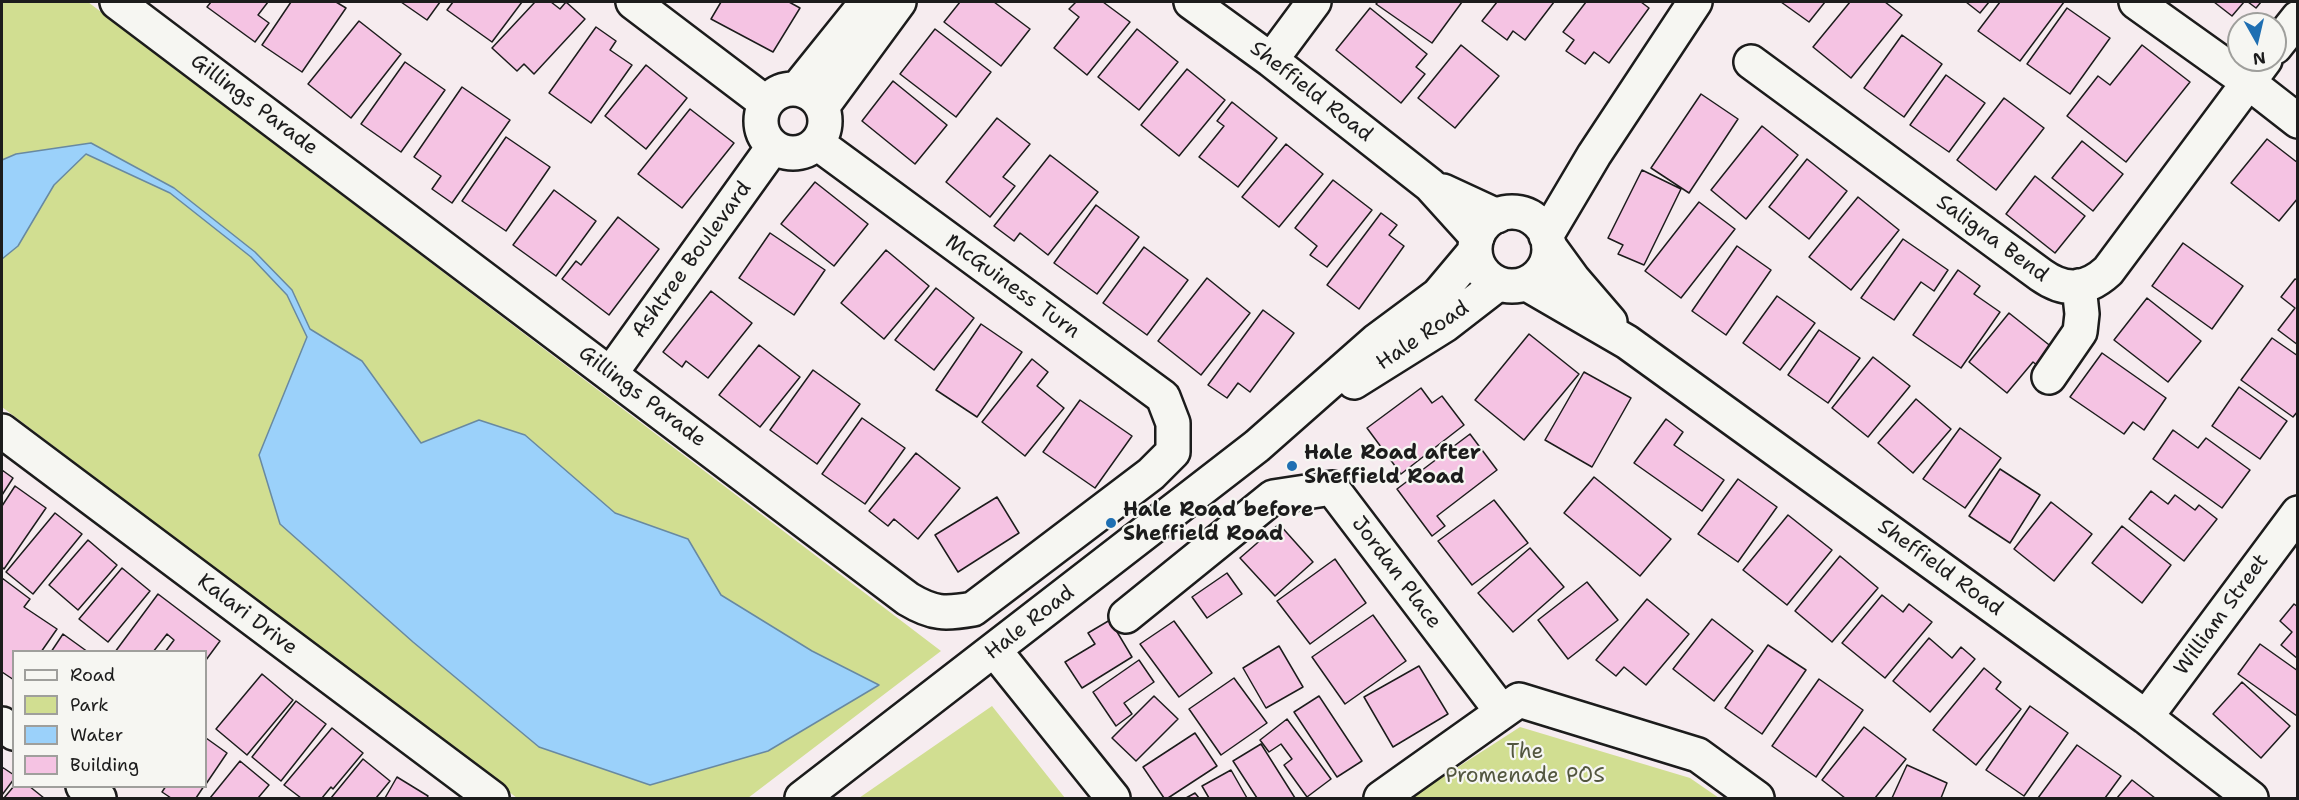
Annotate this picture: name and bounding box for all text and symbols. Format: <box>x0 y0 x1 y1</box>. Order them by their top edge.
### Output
north arrow <box>2227 12 2287 72</box>
street label: Sheffield Road <box>1245 36 1377 148</box>
text: N <box>2252 47 2267 70</box>
street label: Gillings Parade <box>185 49 323 161</box>
street label: Ashtree Boulevard <box>627 177 757 343</box>
street label: Saligna Bend <box>1931 190 2053 288</box>
street label: McGuiness Turn <box>940 230 1084 344</box>
street label: Hale Road <box>1372 296 1474 376</box>
street label: Gillings Parade <box>573 341 711 453</box>
place label: Hale Road after Sheffield Road <box>1304 441 1481 491</box>
marker: Hale Road after Sheffield Road <box>1285 459 1299 473</box>
place label: Hale Road before Sheffield Road <box>1123 498 1313 548</box>
street label: Jordan Place <box>1346 512 1446 634</box>
street label: Sheffield Road <box>1872 514 2008 622</box>
marker: Hale Road before Sheffield Road <box>1104 516 1118 530</box>
street label: William Street <box>2169 549 2275 681</box>
street label: Kalari Drive <box>192 569 302 661</box>
street label: Hale Road <box>980 580 1080 666</box>
legend <box>12 650 207 788</box>
text: Road <box>70 663 115 687</box>
text: Park <box>70 693 109 717</box>
text: Water <box>70 723 123 747</box>
park label: The Promenade POS <box>1445 740 1605 790</box>
text: Building <box>70 753 139 777</box>

